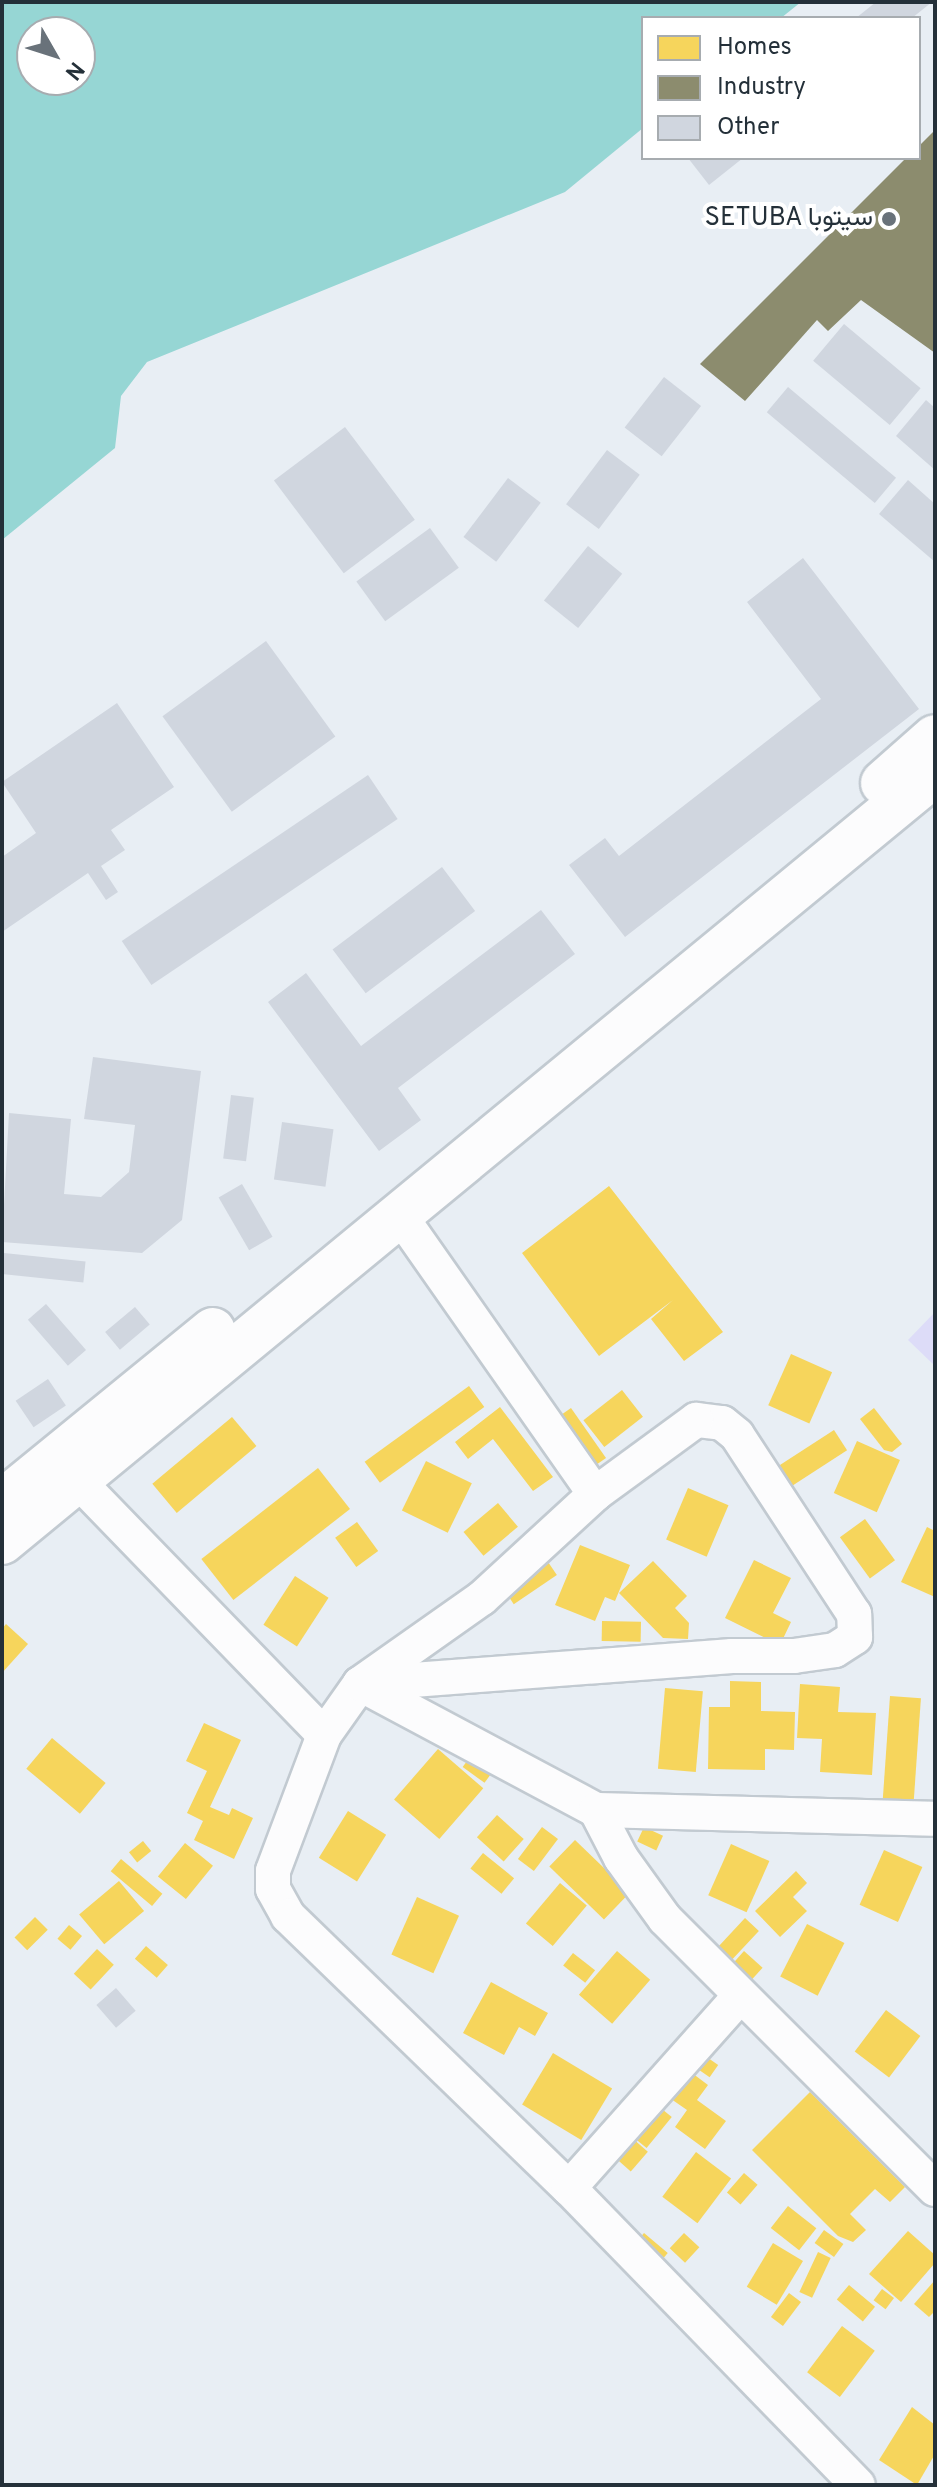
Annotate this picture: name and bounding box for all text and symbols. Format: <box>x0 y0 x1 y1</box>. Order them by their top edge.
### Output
north arrow <box>16 16 96 96</box>
legend <box>641 16 921 160</box>
text: Homes <box>717 33 792 63</box>
text: N <box>58 56 89 85</box>
text: Industry <box>717 73 806 103</box>
text: Other <box>717 113 779 143</box>
place label: SETUBA سيتوبا <box>703 203 873 235</box>
marker: SETUBA سيتوبا <box>880 210 898 228</box>

